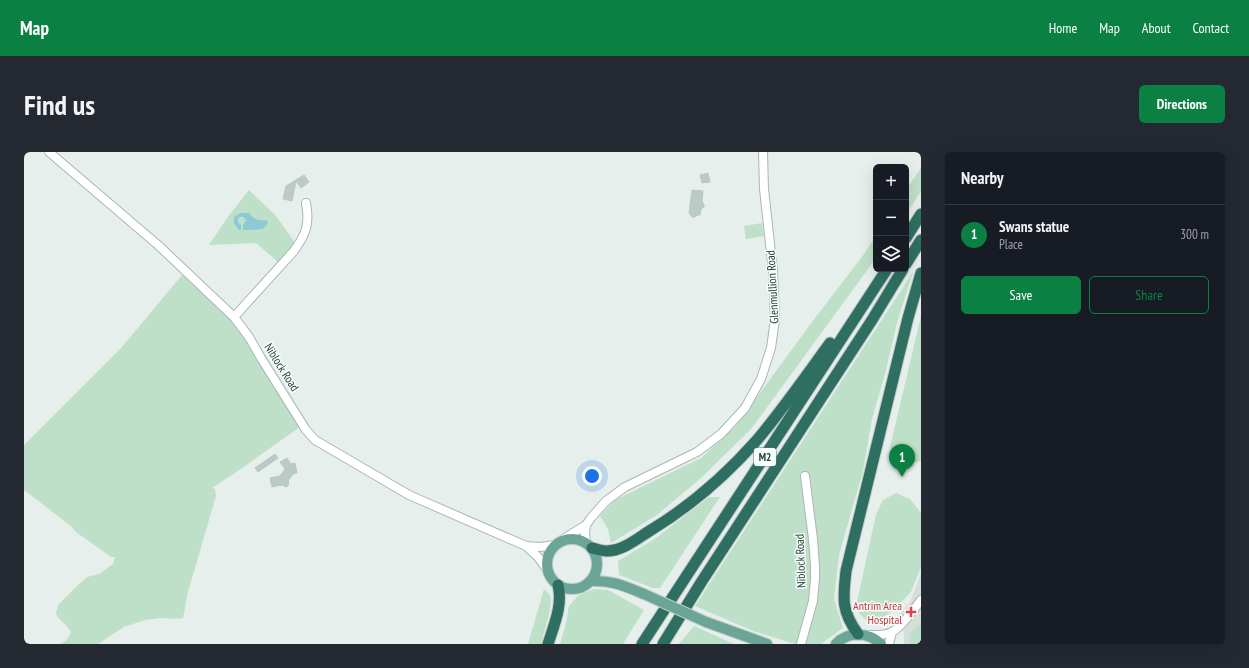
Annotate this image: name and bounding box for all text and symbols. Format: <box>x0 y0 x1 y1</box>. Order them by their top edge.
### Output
text: Map <box>20 16 49 40</box>
text: Home <box>1049 19 1077 37</box>
text: Map <box>1099 19 1120 37</box>
text: About <box>1142 19 1171 37</box>
text: Contact <box>1193 19 1229 37</box>
button: Directions <box>1139 85 1225 123</box>
text: Find us <box>24 86 95 123</box>
map controls <box>873 164 909 272</box>
button: + <box>873 164 909 200</box>
text: Nearby <box>961 167 1004 189</box>
button: − <box>873 200 909 236</box>
text: Swans statue <box>999 217 1069 236</box>
text: 1 <box>971 226 977 243</box>
text: 300 m <box>1180 226 1209 243</box>
button: layers <box>873 236 909 272</box>
text: Place <box>999 236 1023 253</box>
street label: Glenmullion Road <box>763 250 781 324</box>
button: Save <box>961 276 1081 314</box>
button: Share <box>1089 276 1209 314</box>
street label: Niblock Road <box>261 340 303 394</box>
pin: 1 <box>889 444 915 477</box>
road number: M2 <box>754 448 776 466</box>
your location <box>582 466 602 486</box>
street label: Niblock Road <box>792 534 808 588</box>
place label: Antrim Area Hospital <box>853 598 902 627</box>
marker: Antrim Area Hospital <box>905 606 917 618</box>

